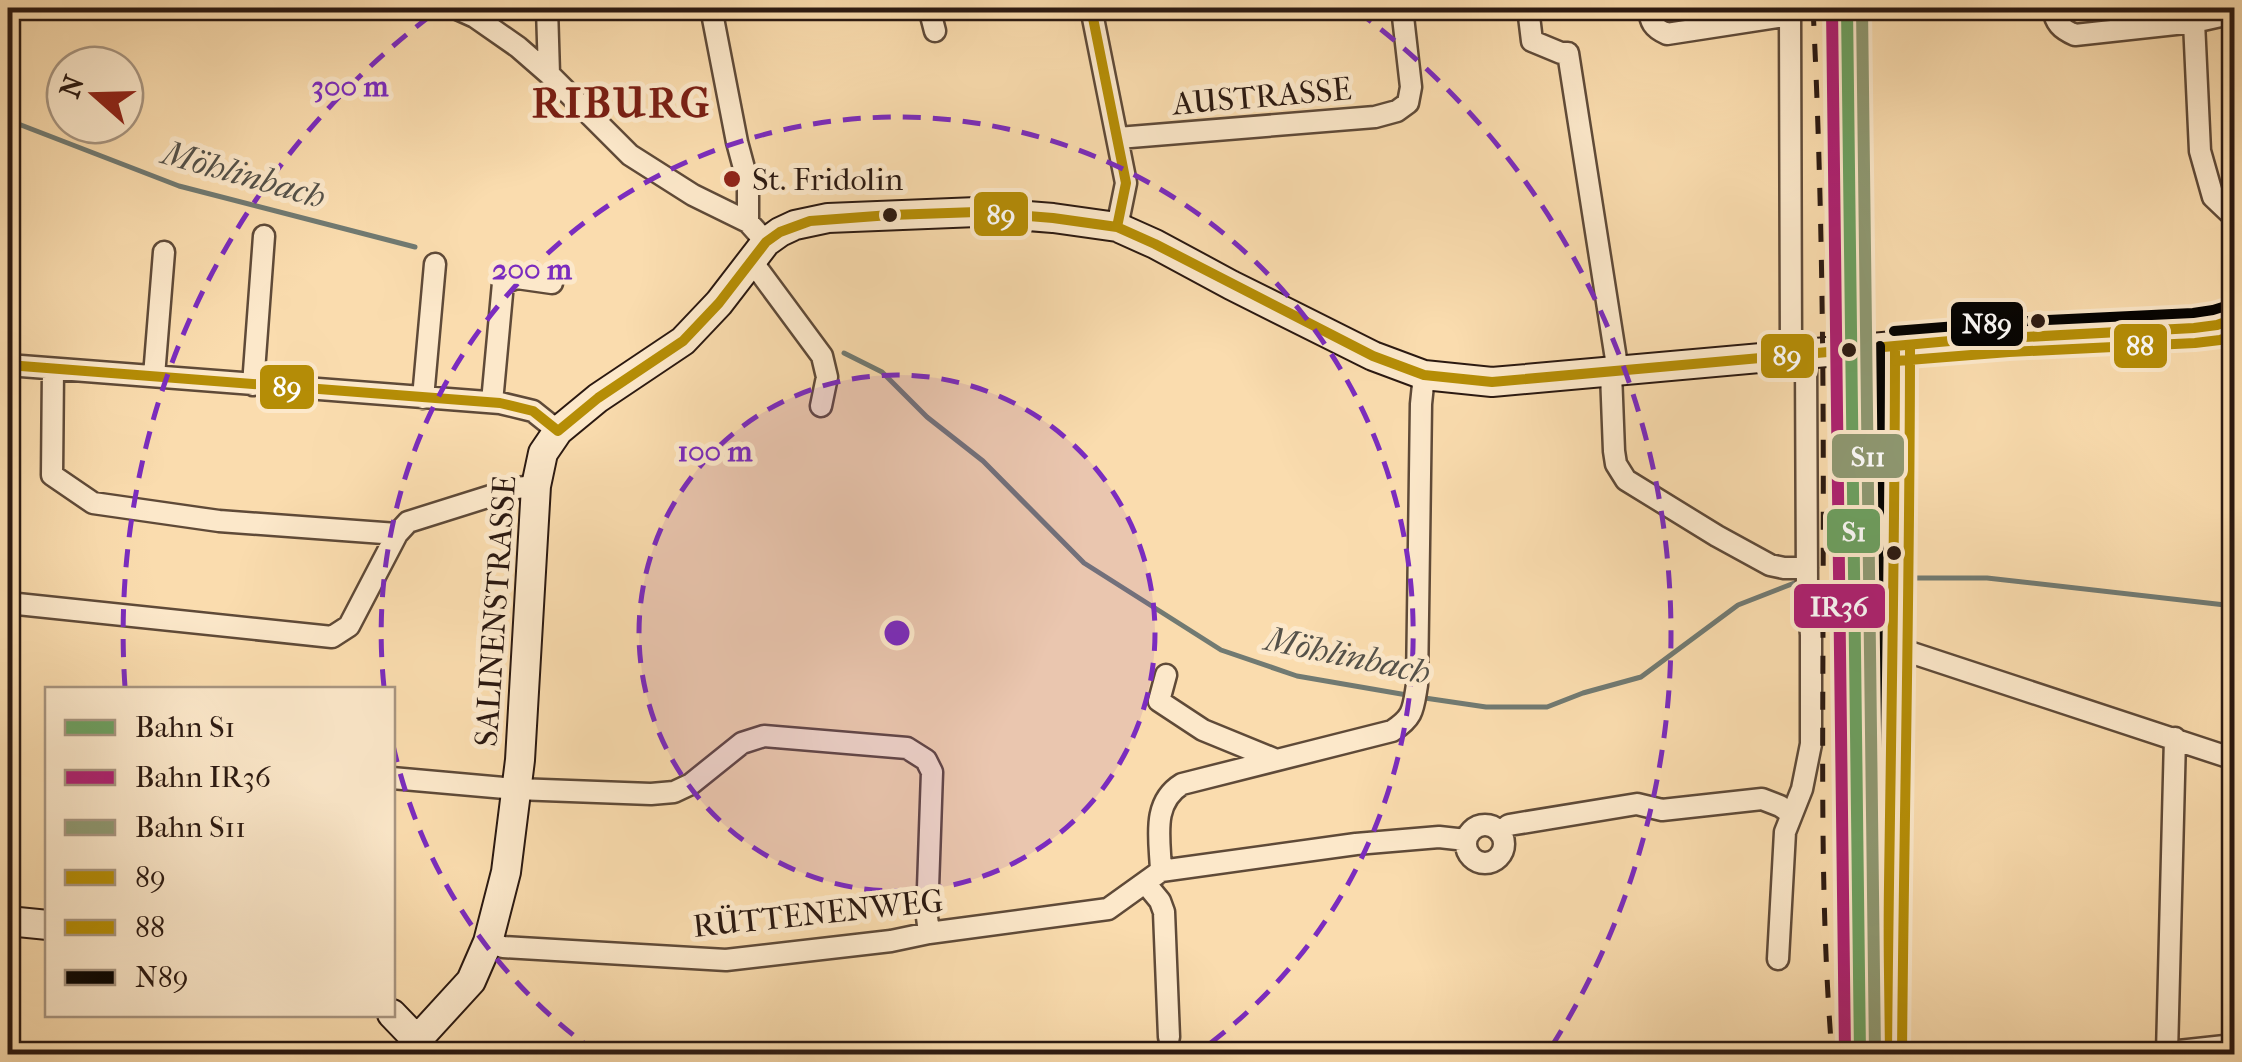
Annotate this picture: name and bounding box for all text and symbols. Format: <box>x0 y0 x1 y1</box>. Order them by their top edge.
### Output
north arrow <box>45 45 145 145</box>
text: 300 m <box>312 69 389 104</box>
text: N <box>53 70 91 102</box>
street label: AUSTRASSE <box>1169 70 1353 123</box>
district label: RIBURG <box>532 79 712 128</box>
water label: Möhlinbach <box>156 131 330 217</box>
place label: St. Fridolin <box>752 161 904 198</box>
marker: St. Fridolin <box>721 168 743 190</box>
line badge: 89 <box>972 190 1030 238</box>
text: 89 <box>987 198 1015 231</box>
unlabelled marker <box>880 205 900 225</box>
text: 200 m <box>492 252 573 287</box>
line badge: N89 <box>1949 300 2025 348</box>
text: N89 <box>1962 307 2012 340</box>
unlabelled marker <box>2028 311 2048 331</box>
line badge: 88 <box>2112 322 2169 370</box>
text: 88 <box>2126 329 2154 362</box>
line badge: 89 <box>1759 332 1816 380</box>
text: 89 <box>1773 339 1801 372</box>
unlabelled marker <box>1839 340 1859 360</box>
line badge: 89 <box>258 363 316 411</box>
text: 89 <box>273 370 301 403</box>
line badge: S11 <box>1830 432 1906 480</box>
text: 100 m <box>677 434 754 469</box>
text: S11 <box>1851 440 1885 473</box>
street label: SALINENSTRASSE <box>468 474 523 748</box>
line badge: S1 <box>1825 507 1882 555</box>
text: S1 <box>1842 515 1866 548</box>
unlabelled marker <box>1884 543 1904 563</box>
line badge: IR36 <box>1792 582 1887 630</box>
text: IR36 <box>1810 590 1869 623</box>
centre of rings <box>879 615 915 651</box>
water label: Möhlinbach <box>1260 618 1434 693</box>
legend <box>45 687 395 1017</box>
text: Bahn S1 <box>135 710 235 745</box>
text: Bahn IR36 <box>135 760 272 795</box>
text: Bahn S11 <box>135 810 246 845</box>
text: 89 <box>135 860 166 895</box>
street label: RÜTTENENWEG <box>691 882 945 945</box>
text: 88 <box>135 910 165 945</box>
text: N89 <box>135 960 189 995</box>

